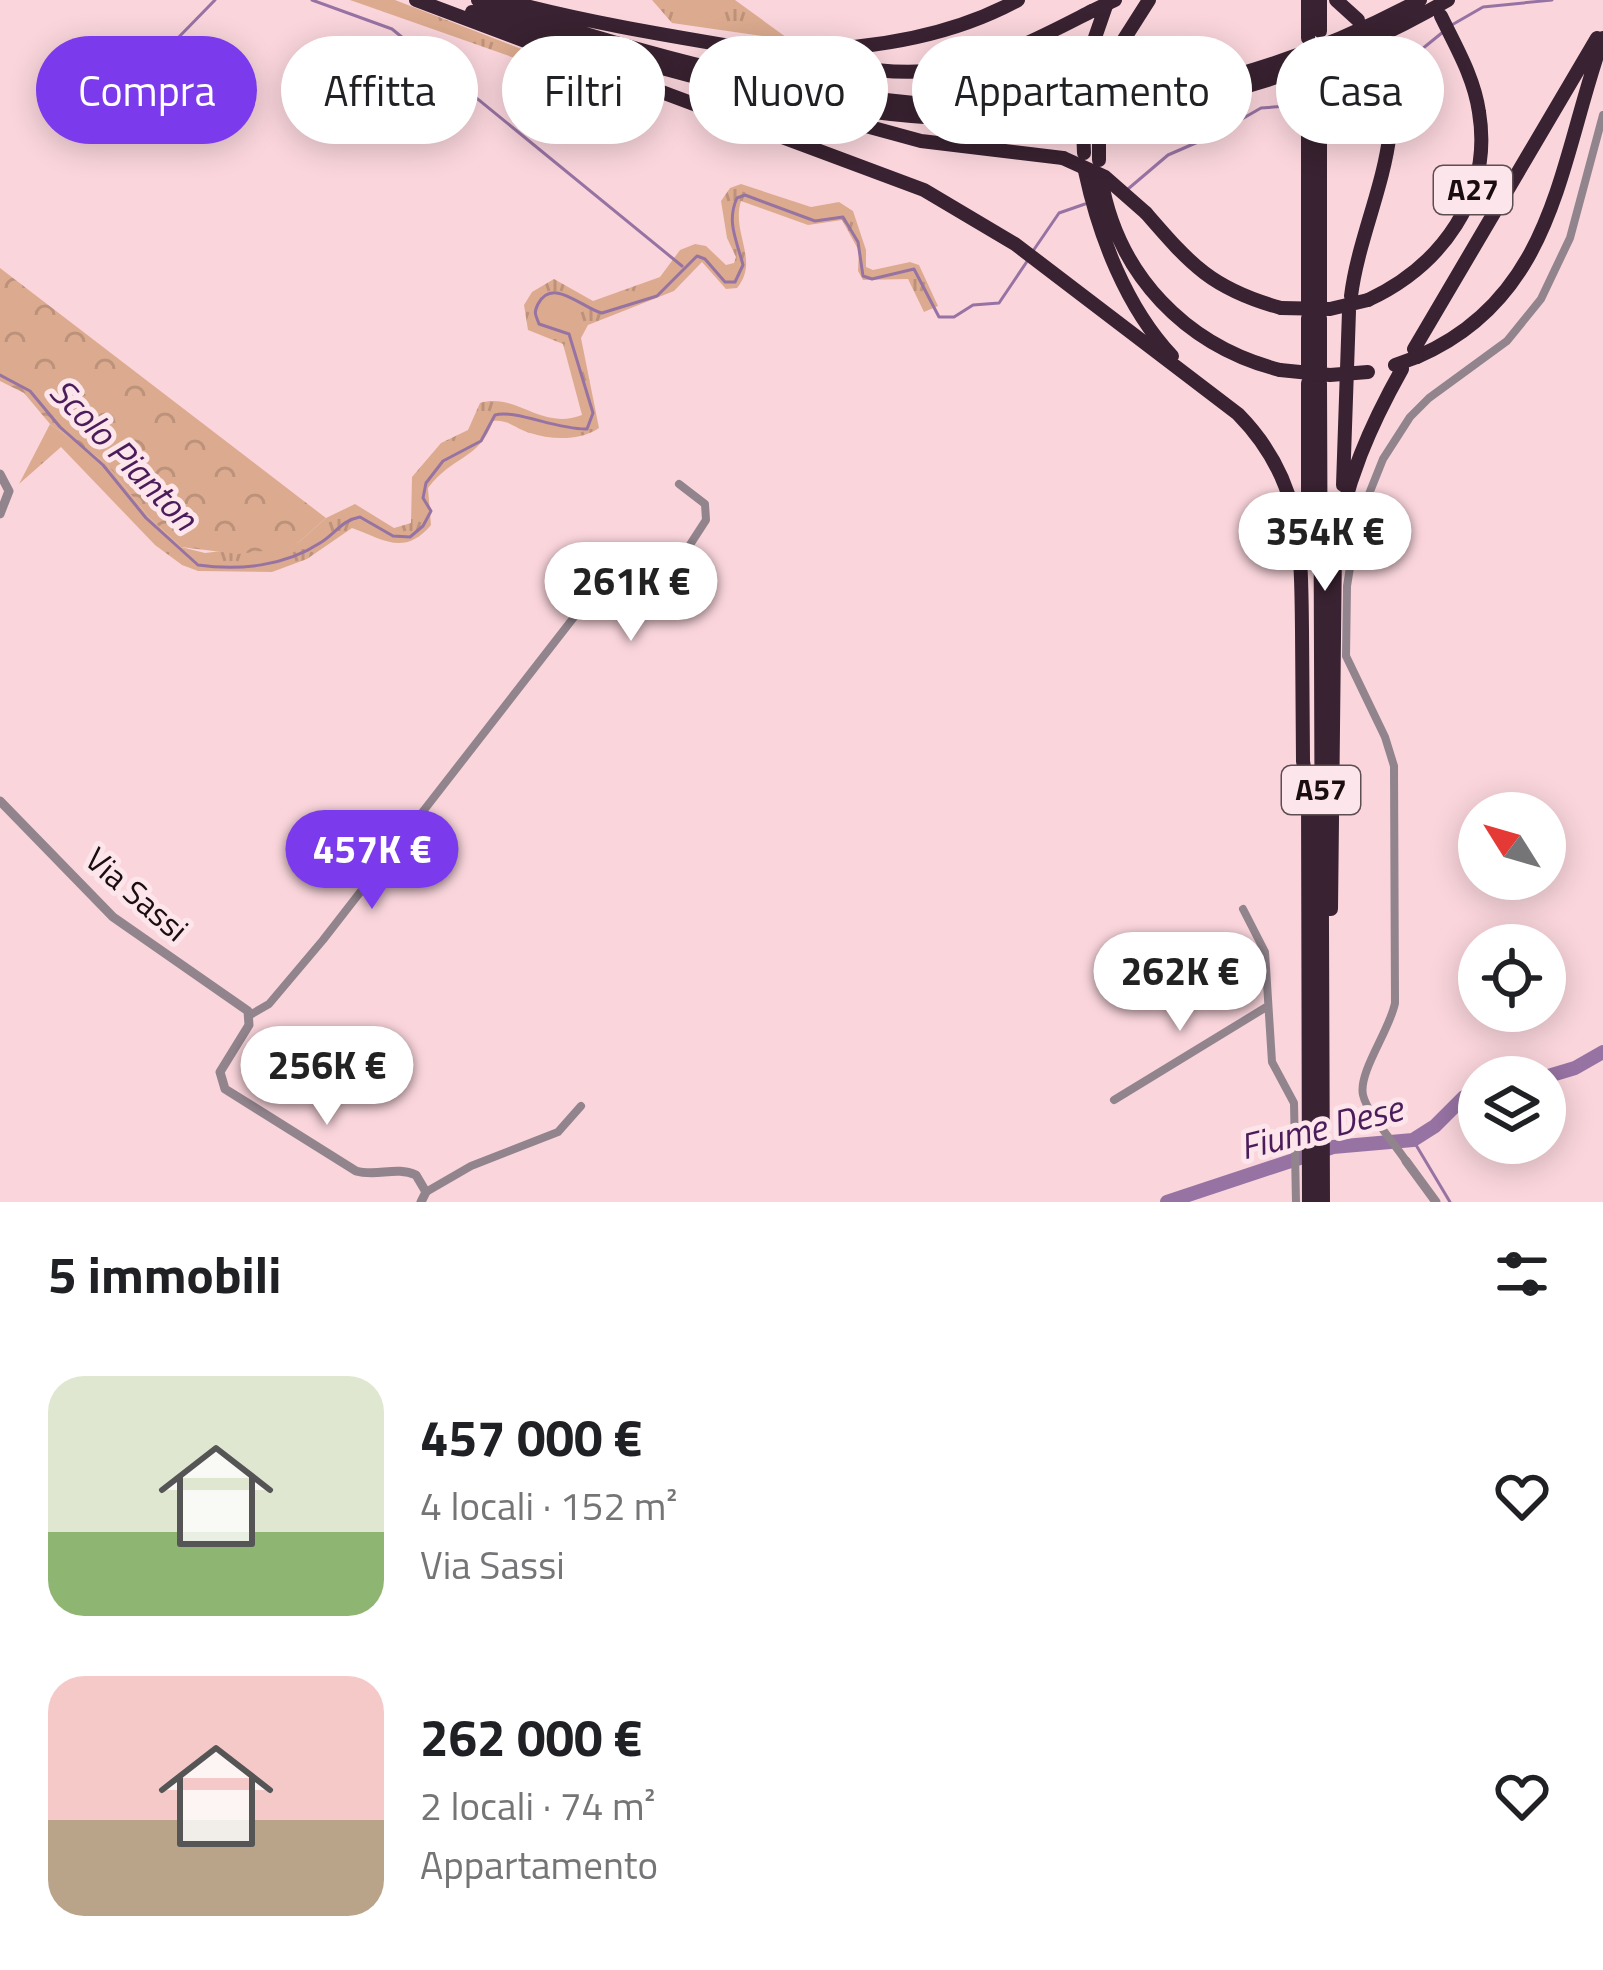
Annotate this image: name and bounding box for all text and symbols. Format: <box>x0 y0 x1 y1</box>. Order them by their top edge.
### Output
chip: Compra <box>36 36 257 144</box>
chip: Affitta <box>281 36 478 144</box>
chip: Filtri <box>502 36 665 144</box>
chip: Nuovo <box>689 36 888 144</box>
chip: Appartamento <box>912 36 1252 144</box>
chip: Casa <box>1276 36 1444 144</box>
road number: A27 <box>1434 166 1512 214</box>
water label: Scolo Pianton <box>37 365 212 543</box>
pin: 354K € <box>1227 492 1423 594</box>
text: 354K € <box>1265 501 1385 560</box>
pin: 261K € <box>533 542 729 644</box>
text: 261K € <box>571 551 691 610</box>
road number: A57 <box>1282 766 1360 814</box>
north arrow <box>1458 792 1566 900</box>
map controls <box>1458 792 1566 1164</box>
pin: 457K € <box>274 810 470 912</box>
text: 457K € <box>312 819 432 878</box>
street label: Via Sassi <box>74 835 200 953</box>
button: locate <box>1458 924 1566 1032</box>
pin: 262K € <box>1082 932 1278 1034</box>
text: 262K € <box>1120 941 1240 1000</box>
pin: 256K € <box>229 1026 425 1128</box>
text: 256K € <box>267 1035 387 1094</box>
button: layers <box>1458 1056 1566 1164</box>
water label: Fiume Dese <box>1234 1079 1410 1173</box>
text: 5 immobili <box>48 1235 281 1313</box>
icon: filters <box>1489 1241 1555 1307</box>
text: 457 000 € <box>420 1398 642 1476</box>
icon: home <box>144 1424 288 1568</box>
icon: heart <box>1489 1463 1555 1529</box>
text: 4 locali · 152 m² <box>420 1476 677 1535</box>
text: Via Sassi <box>420 1535 565 1594</box>
text: 262 000 € <box>420 1698 642 1776</box>
icon: home <box>144 1724 288 1868</box>
icon: heart <box>1489 1763 1555 1829</box>
text: 2 locali · 74 m² <box>420 1776 656 1835</box>
text: Appartamento <box>420 1835 658 1894</box>

